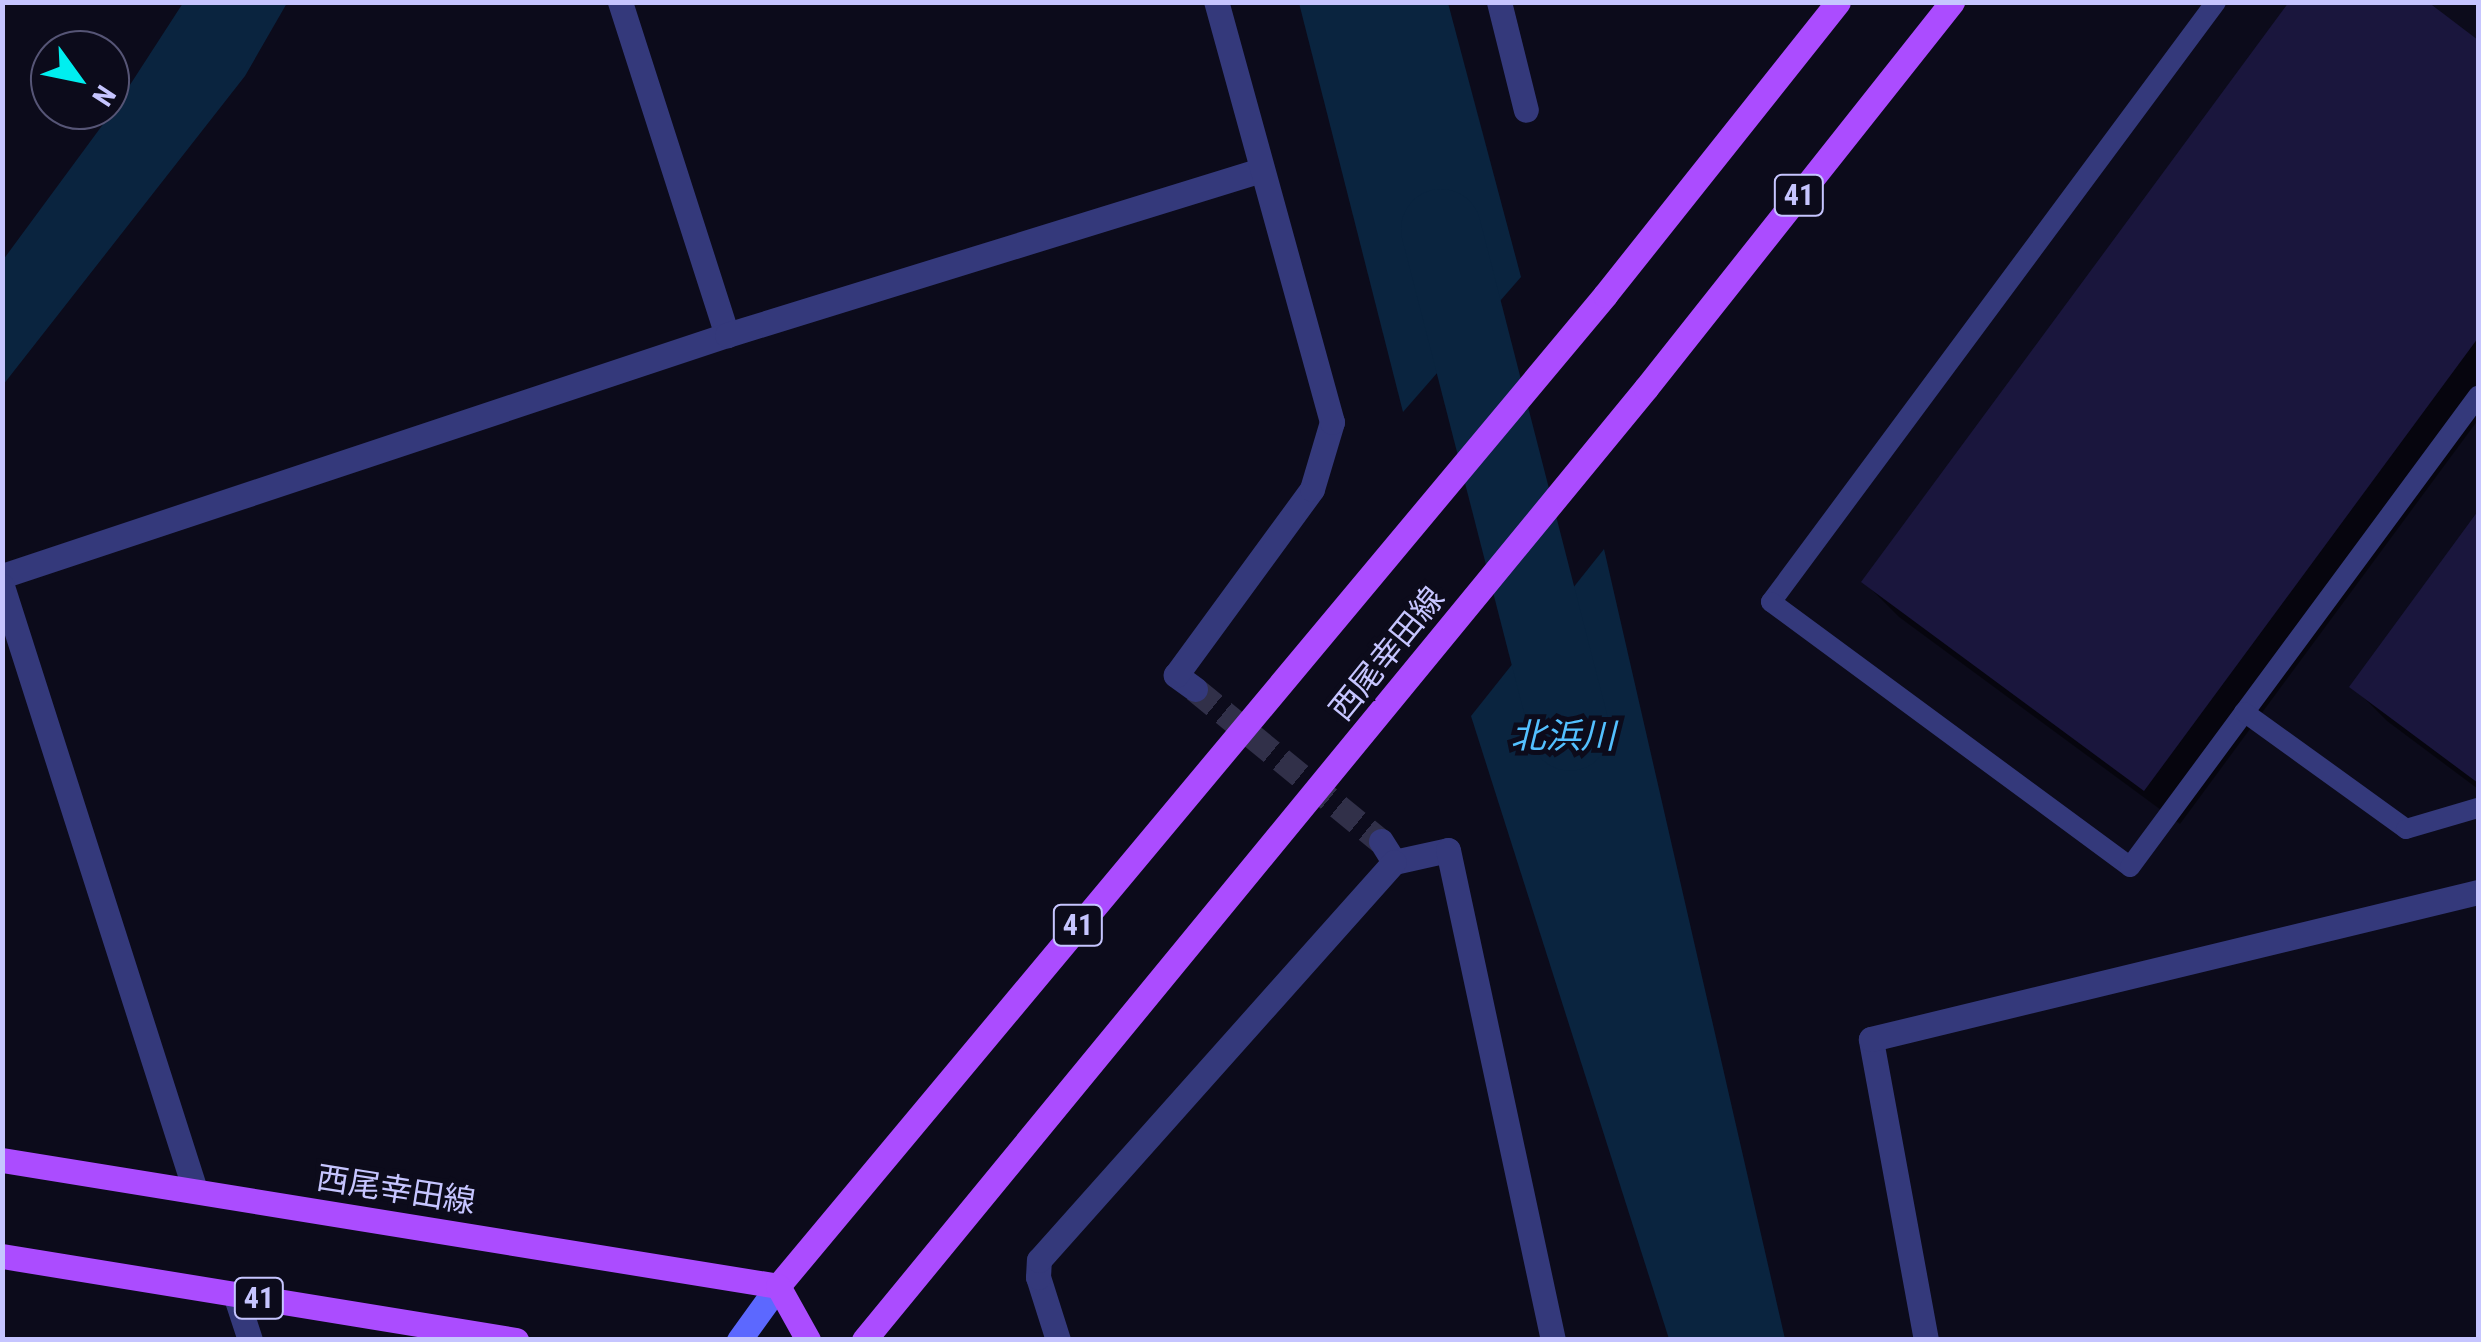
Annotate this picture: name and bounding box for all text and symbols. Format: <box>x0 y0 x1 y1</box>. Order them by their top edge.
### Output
north arrow <box>30 30 130 130</box>
text: N <box>85 79 122 112</box>
road number: 41 <box>1772 170 1826 220</box>
street label: 西尾幸田線 <box>1322 580 1452 728</box>
water label: 北浜川 <box>1511 716 1615 758</box>
road number: 41 <box>1050 900 1106 950</box>
street label: 西尾幸田線 <box>314 1159 478 1221</box>
road number: 41 <box>232 1273 286 1323</box>

